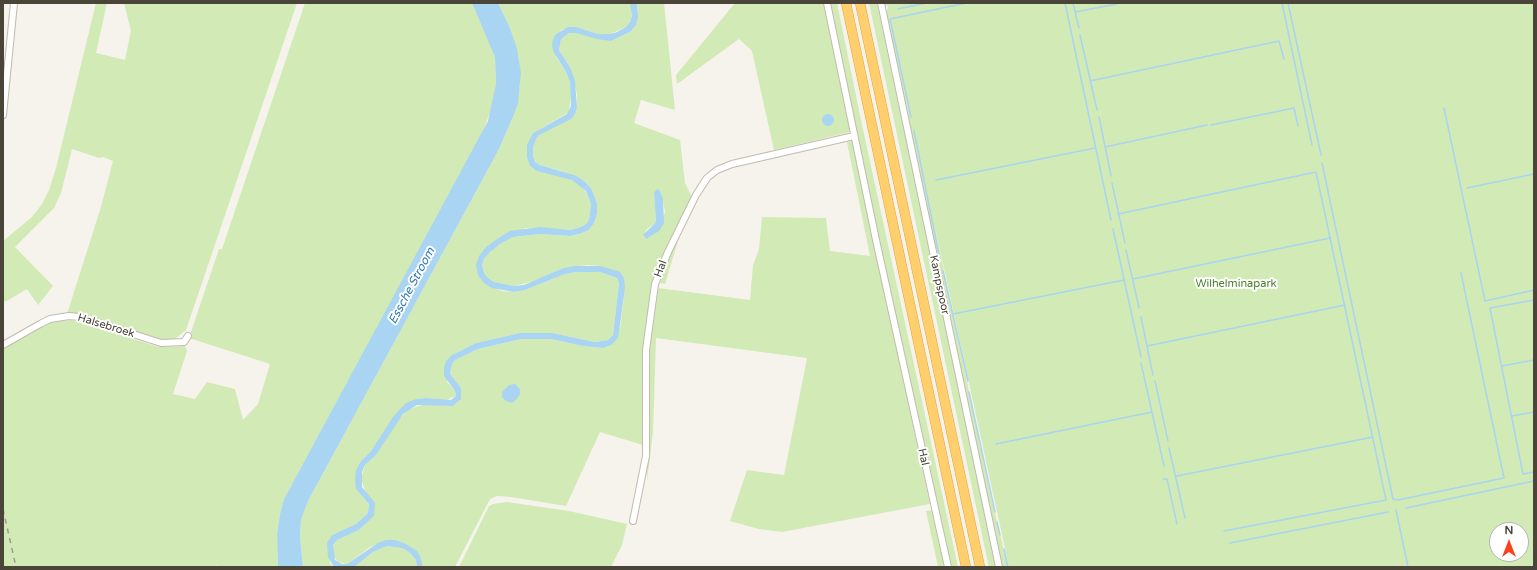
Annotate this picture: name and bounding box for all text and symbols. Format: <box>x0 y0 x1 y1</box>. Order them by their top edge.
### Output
water label: Essche Stroom <box>386 245 438 327</box>
street label: Kampspoor <box>926 254 952 316</box>
street label: Hal <box>652 259 670 279</box>
park label: Wilhelminapark <box>1195 277 1277 291</box>
street label: Halsebroek <box>76 311 136 341</box>
street label: Hal <box>915 447 931 467</box>
north arrow <box>1489 522 1529 562</box>
text: N <box>1505 524 1513 537</box>

